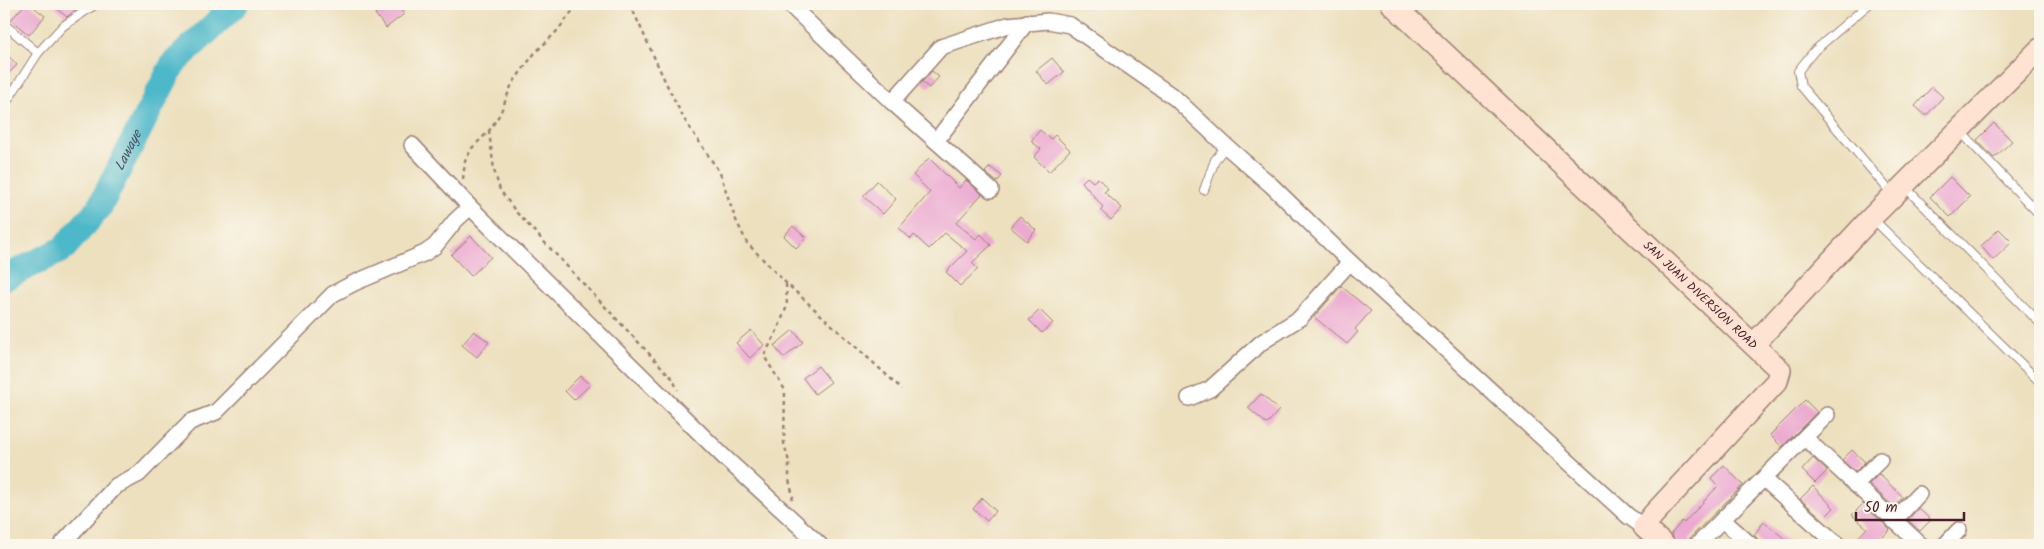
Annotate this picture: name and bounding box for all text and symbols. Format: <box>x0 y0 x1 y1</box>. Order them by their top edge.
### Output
water label: Lawaye <box>109 125 149 175</box>
street label: SAN JUAN DIVERSION ROAD <box>1639 236 1762 354</box>
scale bar <box>1856 489 1964 521</box>
text: 50 m <box>1864 496 1898 520</box>

